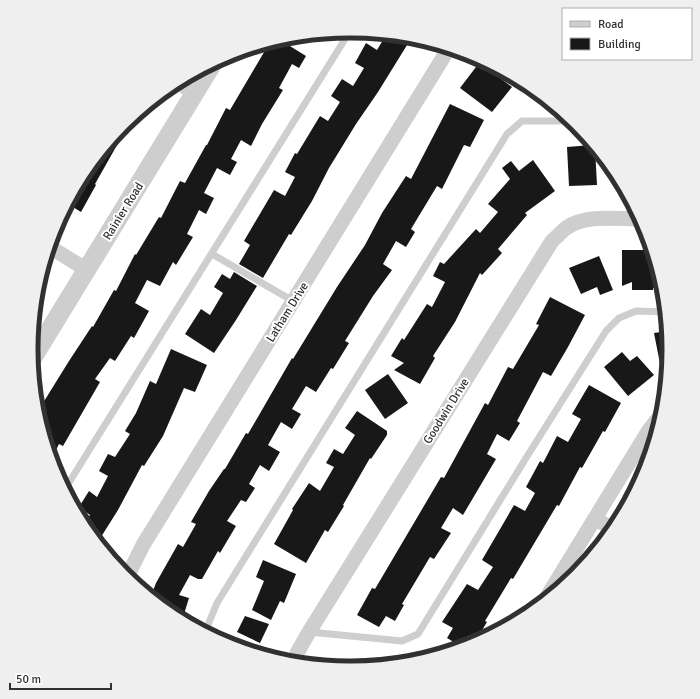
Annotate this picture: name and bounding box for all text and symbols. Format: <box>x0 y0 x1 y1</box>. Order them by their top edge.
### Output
legend <box>562 8 692 60</box>
text: Road <box>598 17 624 32</box>
text: Building <box>598 37 641 52</box>
street label: Rainier Road <box>100 180 147 243</box>
street label: Latham Drive <box>263 279 312 345</box>
street label: Goodwin Drive <box>420 376 473 447</box>
scale bar <box>10 665 111 691</box>
text: 50 m <box>16 672 41 687</box>

